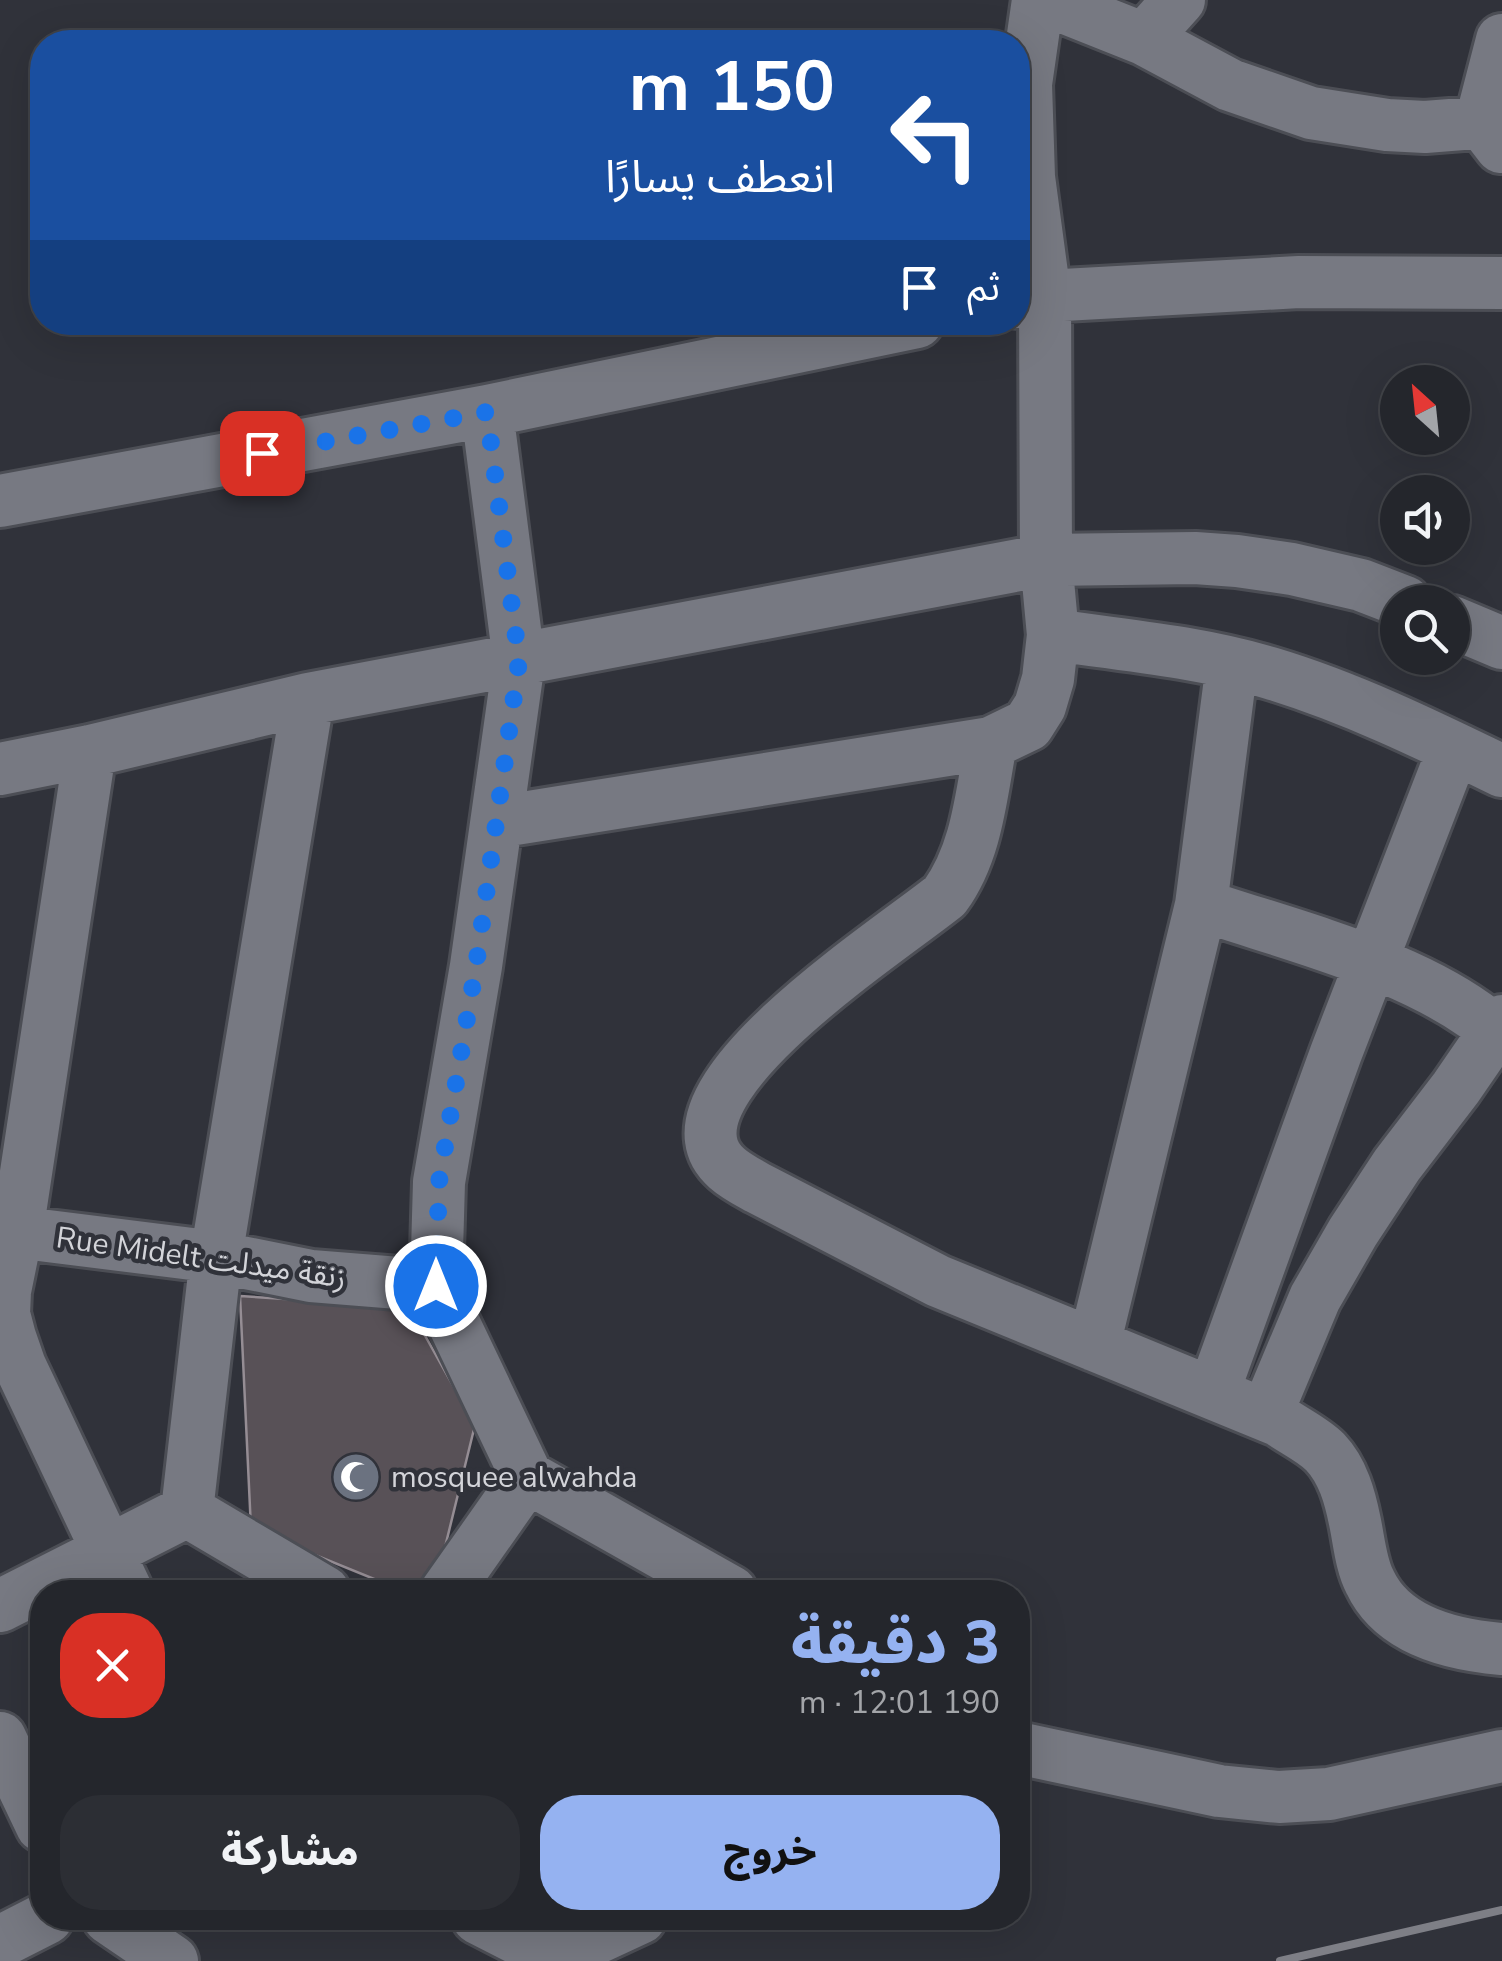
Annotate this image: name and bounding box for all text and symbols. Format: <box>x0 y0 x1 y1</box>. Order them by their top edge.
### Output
text: 150 m <box>629 39 835 135</box>
icon: left <box>870 70 1000 200</box>
text: انعطف يسارًا <box>605 147 835 208</box>
icon: arrive <box>892 260 947 315</box>
text: ثم <box>967 262 1000 313</box>
north arrow <box>1380 365 1470 455</box>
map controls <box>1380 365 1470 675</box>
pin <box>220 411 305 496</box>
icon: arrive <box>235 426 290 481</box>
button: sound <box>1380 475 1470 565</box>
button: search <box>1380 585 1470 675</box>
street label: Rue Midelt زنقة ميدلت <box>53 1217 349 1299</box>
position arrow <box>384 1234 488 1338</box>
mosque icon: mosquee alwahda <box>330 1451 382 1503</box>
place label: mosquee alwahda <box>391 1457 637 1498</box>
text: 3 دقيقة <box>791 1602 1000 1684</box>
button: close <box>60 1613 165 1718</box>
text: 190 m · 12:01 <box>799 1681 1000 1724</box>
button: مشاركة <box>60 1795 520 1910</box>
button: خروج <box>540 1795 1000 1910</box>

